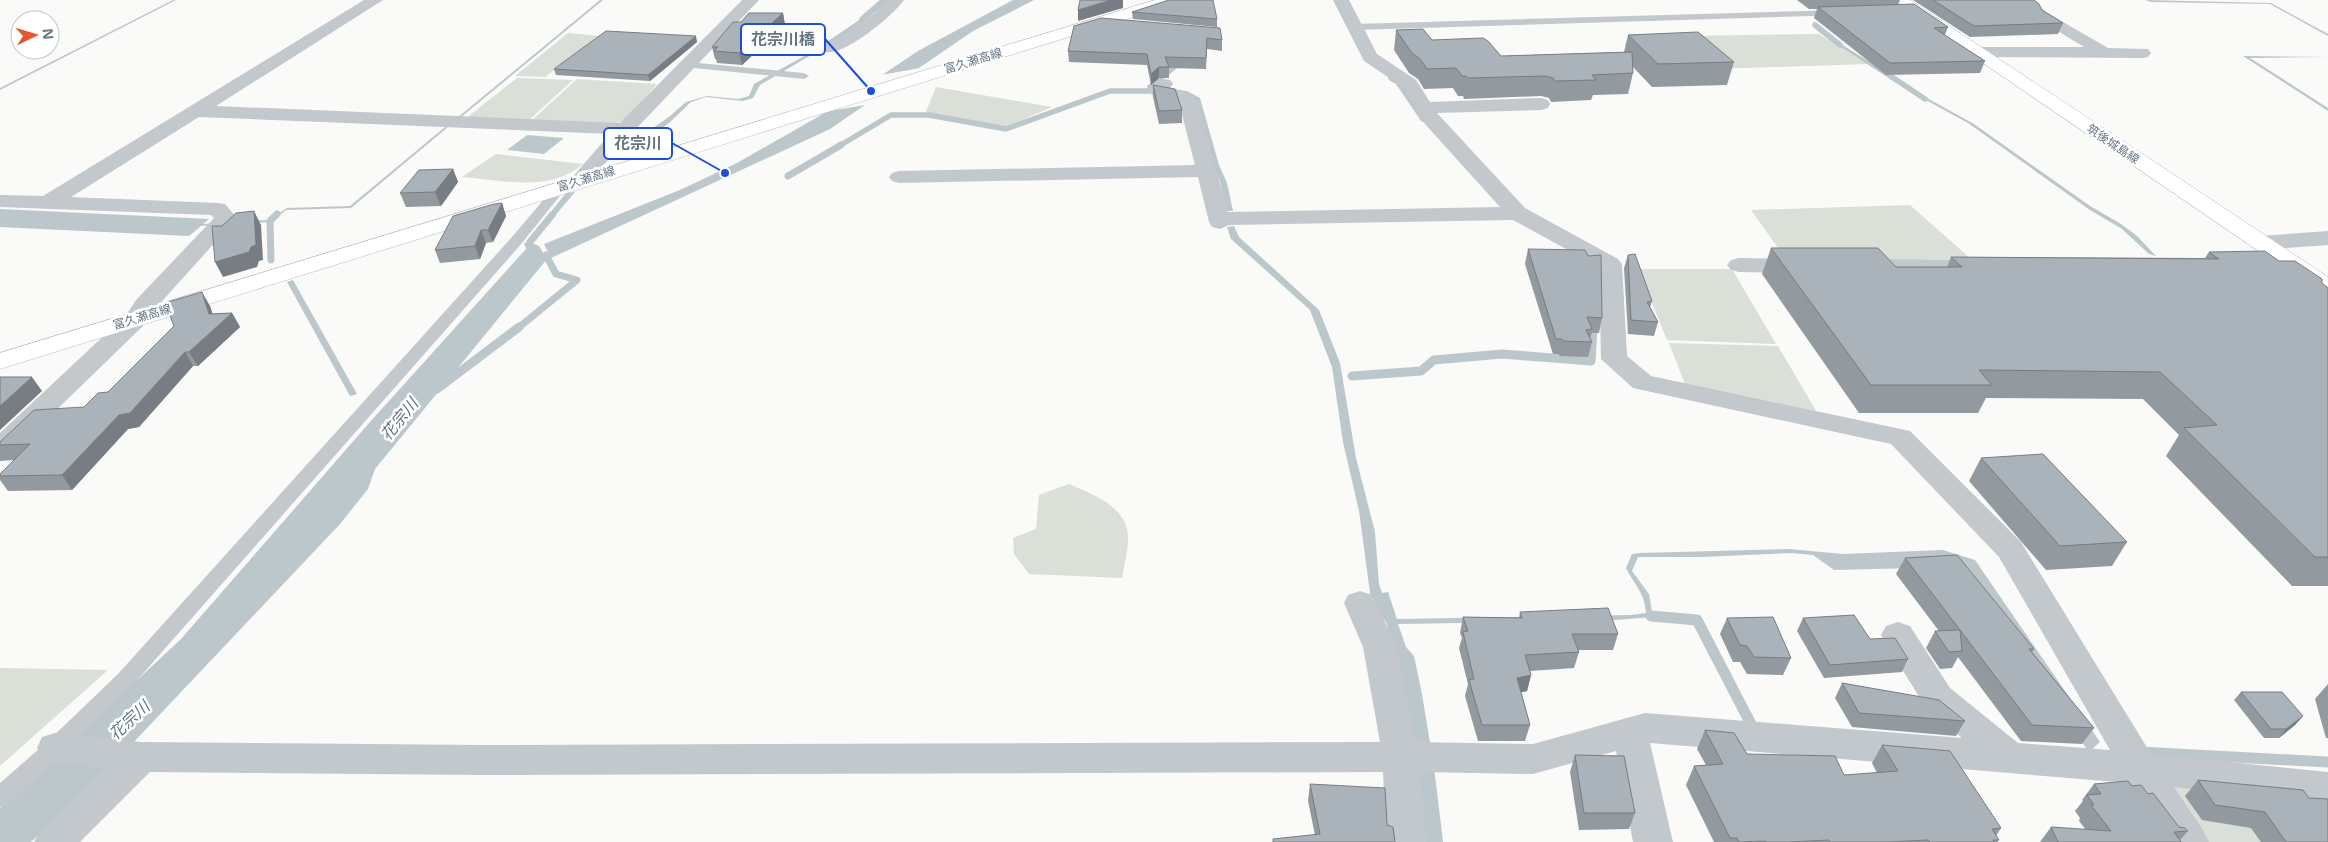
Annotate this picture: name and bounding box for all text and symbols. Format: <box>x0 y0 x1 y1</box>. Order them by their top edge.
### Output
north arrow <box>10 10 60 60</box>
callout: 花宗川橋 <box>741 24 825 55</box>
text: N <box>38 27 58 40</box>
text: 花宗川橋 <box>751 28 815 50</box>
street label: 富久瀬高線 <box>942 44 1004 77</box>
street label: 筑後城島線 <box>2084 120 2143 167</box>
callout: 花宗川 <box>604 128 672 159</box>
text: 花宗川 <box>614 132 662 154</box>
street label: 富久瀬高線 <box>555 162 617 195</box>
street label: 富久瀬高線 <box>111 300 173 333</box>
water label: 花宗川 <box>375 392 424 445</box>
water label: 花宗川 <box>104 694 156 744</box>

